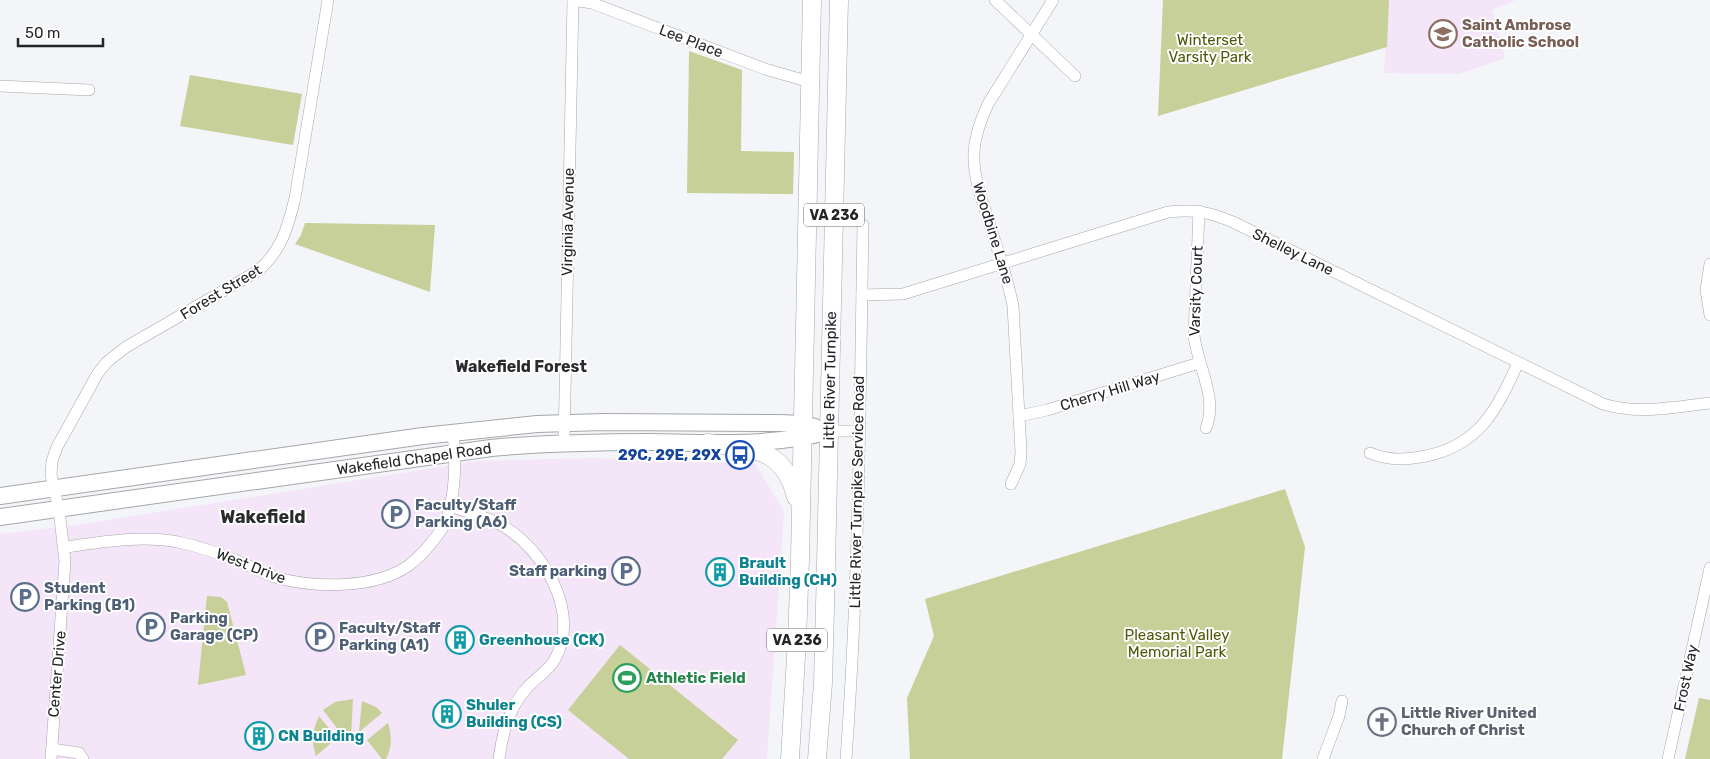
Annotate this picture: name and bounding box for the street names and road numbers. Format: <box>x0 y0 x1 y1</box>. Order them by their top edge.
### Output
street label: Lee Place <box>656 21 726 61</box>
street label: Virginia Avenue <box>558 168 578 276</box>
street label: Woodbine Lane <box>969 180 1017 286</box>
road number: VA 236 <box>804 204 864 226</box>
street label: Shelley Lane <box>1249 225 1337 279</box>
street label: Varsity Court <box>1185 245 1207 337</box>
street label: Forest Street <box>177 261 265 323</box>
street label: Little River Turnpike <box>820 311 840 449</box>
street label: Cherry Hill Way <box>1058 367 1162 415</box>
street label: Little River Turnpike Service Road <box>846 376 868 608</box>
street label: Wakefield Chapel Road <box>335 439 493 479</box>
street label: West Drive <box>214 544 288 588</box>
road number: VA 236 <box>767 628 827 652</box>
street label: Center Drive <box>44 630 70 718</box>
street label: Frost Way <box>1670 643 1702 713</box>

